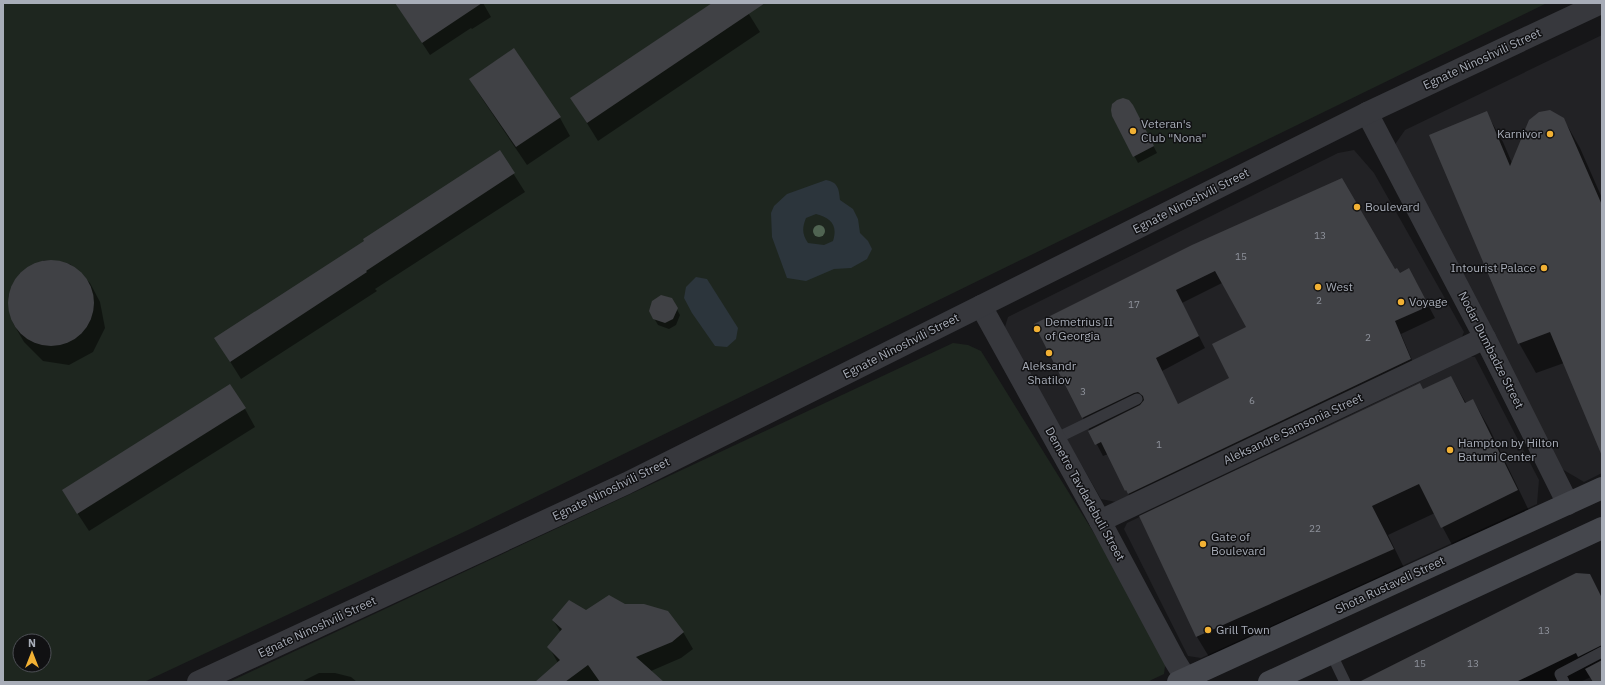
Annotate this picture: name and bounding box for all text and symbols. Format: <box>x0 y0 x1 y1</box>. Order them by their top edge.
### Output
street label: Egnate Ninoshvili Street <box>1420 25 1543 93</box>
place label: Veteran's Club "Nona" <box>1141 116 1207 145</box>
marker: Veteran's Club "Nona" <box>1128 126 1138 136</box>
place label: Karnivor <box>1497 126 1543 141</box>
marker: Karnivor <box>1545 129 1555 139</box>
street label: Egnate Ninoshvili Street <box>1130 165 1251 236</box>
place label: Boulevard <box>1365 199 1420 214</box>
marker: Boulevard <box>1352 202 1362 212</box>
house number: 13 <box>1314 229 1326 242</box>
house number: 15 <box>1235 250 1247 263</box>
place label: Intourist Palace <box>1451 260 1536 275</box>
marker: Intourist Palace <box>1539 263 1549 273</box>
place label: West <box>1326 279 1353 294</box>
marker: West <box>1313 282 1323 292</box>
street label: Nodar Dumbadze Street <box>1455 289 1527 411</box>
house number: 2 <box>1316 294 1322 307</box>
place label: Voyage <box>1409 294 1448 309</box>
marker: Voyage <box>1396 297 1406 307</box>
house number: 17 <box>1128 298 1140 311</box>
street label: Egnate Ninoshvili Street <box>840 310 961 381</box>
place label: Demetrius II of Georgia <box>1045 314 1114 343</box>
marker: Demetrius II of Georgia <box>1032 324 1042 334</box>
house number: 2 <box>1365 331 1371 344</box>
marker: Aleksandr Shatilov <box>1044 348 1054 358</box>
place label: Aleksandr Shatilov <box>1022 358 1077 387</box>
house number: 3 <box>1080 385 1086 398</box>
street label: Aleksandre Samsonia Street <box>1221 390 1365 467</box>
house number: 6 <box>1249 394 1255 407</box>
street label: Demetre Tavdadebuli Street <box>1042 424 1128 563</box>
place label: Hampton by Hilton Batumi Center <box>1458 435 1559 464</box>
house number: 1 <box>1156 438 1162 451</box>
marker: Hampton by Hilton Batumi Center <box>1445 445 1455 455</box>
street label: Egnate Ninoshvili Street <box>550 454 672 523</box>
house number: 22 <box>1309 522 1321 535</box>
place label: Gate of Boulevard <box>1211 529 1266 558</box>
marker: Gate of Boulevard <box>1198 539 1208 549</box>
street label: Shota Rustaveli Street <box>1333 553 1447 617</box>
street label: Egnate Ninoshvili Street <box>255 593 378 661</box>
place label: Grill Town <box>1216 622 1270 637</box>
house number: 13 <box>1538 624 1550 637</box>
marker: Grill Town <box>1203 625 1213 635</box>
north arrow <box>12 633 52 673</box>
text: N <box>28 636 36 650</box>
house number: 15 <box>1414 657 1426 670</box>
house number: 13 <box>1467 657 1479 670</box>

